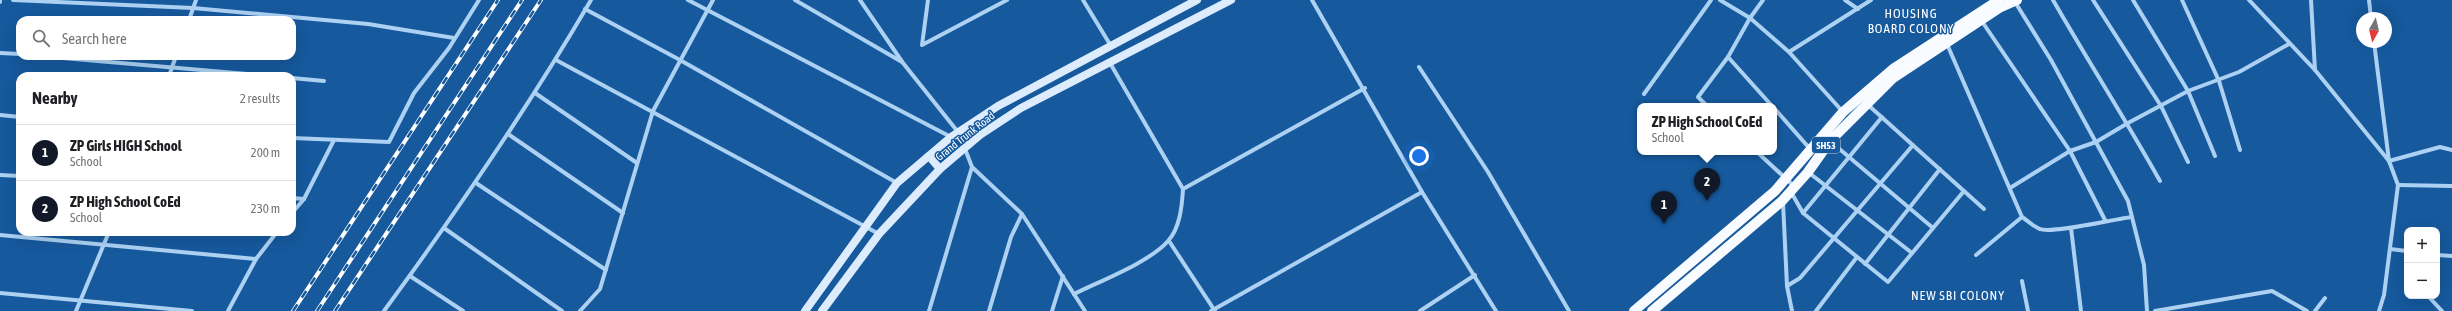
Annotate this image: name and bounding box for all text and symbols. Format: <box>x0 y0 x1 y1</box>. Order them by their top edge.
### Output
district label: HOUSING BOARD COLONY <box>1868 6 1954 36</box>
north arrow <box>2356 12 2392 48</box>
search box <box>16 16 296 60</box>
icon: search <box>30 27 52 49</box>
text: Search here <box>62 30 127 47</box>
text: Nearby <box>32 88 78 108</box>
text: 2 results <box>240 91 280 106</box>
popup <box>1637 103 1777 155</box>
street label: Grand Trunk Road <box>933 109 997 163</box>
text: ZP High School CoEd <box>1652 113 1762 130</box>
text: School <box>1652 130 1684 145</box>
text: ZP Girls HIGH School <box>70 137 182 154</box>
road number: SH53 <box>1812 137 1840 153</box>
text: 1 <box>42 145 48 160</box>
text: 200 m <box>251 145 280 160</box>
your location <box>1409 146 1429 166</box>
text: School <box>70 154 102 169</box>
pin: 2 <box>1694 168 1720 201</box>
pin: 1 <box>1651 191 1677 224</box>
text: ZP High School CoEd <box>70 193 181 210</box>
text: 2 <box>42 201 48 216</box>
text: 230 m <box>251 201 280 216</box>
text: School <box>70 210 102 225</box>
map controls <box>2404 227 2440 299</box>
button: + <box>2404 227 2440 263</box>
button: − <box>2404 263 2440 299</box>
district label: NEW SBI COLONY <box>1911 288 2005 303</box>

